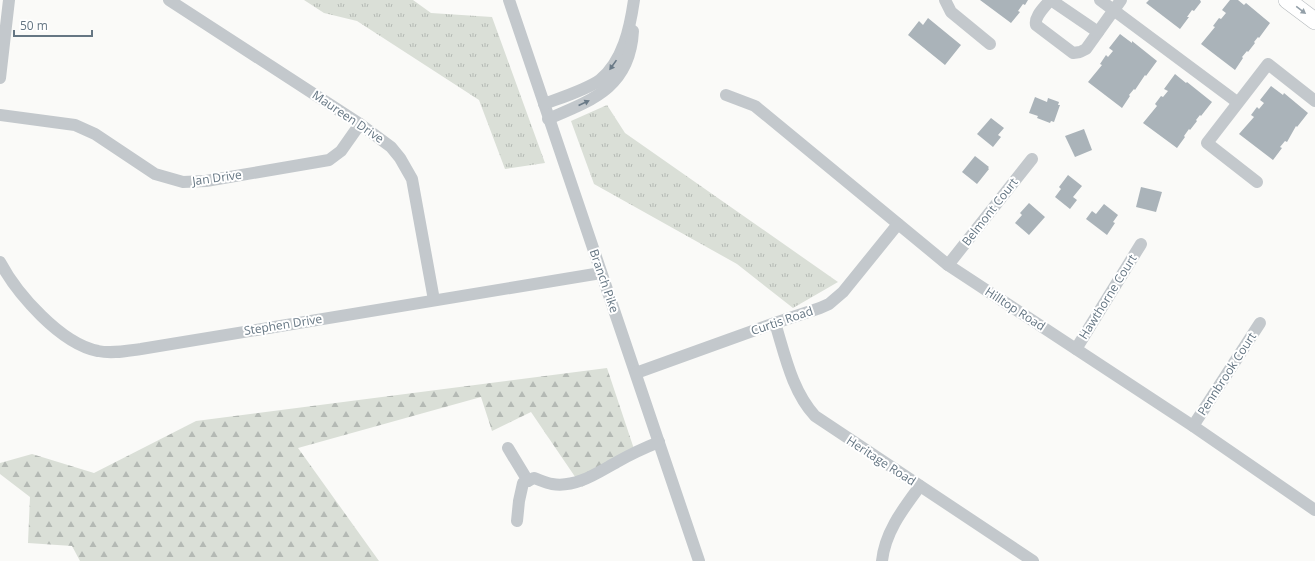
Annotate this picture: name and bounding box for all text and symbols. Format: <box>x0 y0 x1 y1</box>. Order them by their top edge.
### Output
one-way arrow <box>1296 6 1307 15</box>
scale bar <box>14 12 92 38</box>
text: 50 m <box>20 17 48 34</box>
one-way arrow <box>609 59 617 70</box>
street label: Maureen Drive <box>309 86 388 147</box>
one-way arrow <box>579 100 590 106</box>
street label: Jan Drive <box>190 166 243 190</box>
street label: Belmont Court <box>958 174 1022 249</box>
street label: Branch Pike <box>586 247 623 315</box>
street label: Hawthorne Court <box>1075 251 1141 342</box>
street label: Hilltop Road <box>982 283 1049 334</box>
street label: Curtis Road <box>749 302 815 339</box>
street label: Stephen Drive <box>243 310 323 339</box>
street label: Pennbrook Court <box>1193 329 1260 419</box>
street label: Heritage Road <box>843 432 919 489</box>

